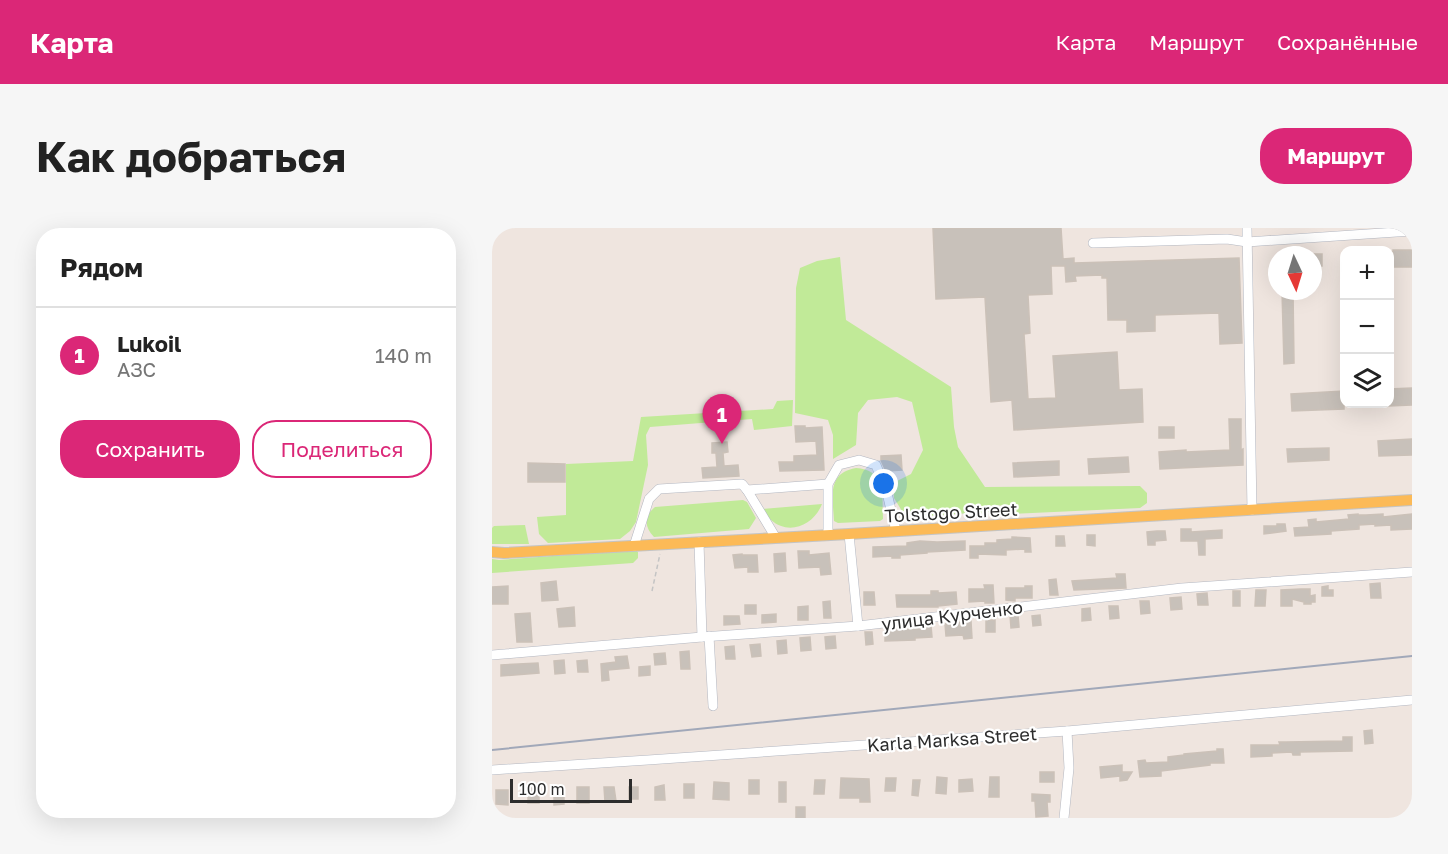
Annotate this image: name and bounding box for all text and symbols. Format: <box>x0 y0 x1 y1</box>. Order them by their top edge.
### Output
text: Карта <box>30 26 114 59</box>
text: Карта <box>1055 29 1116 55</box>
text: Маршрут <box>1149 29 1244 55</box>
text: Сохранённые <box>1277 29 1418 55</box>
button: Маршрут <box>1260 128 1412 184</box>
text: Как добраться <box>36 131 346 181</box>
north arrow <box>1268 246 1322 300</box>
map controls <box>1340 246 1394 408</box>
button: + <box>1340 246 1394 300</box>
text: Рядом <box>60 252 143 283</box>
button: − <box>1340 300 1394 354</box>
text: Lukoil <box>117 330 181 357</box>
text: 1 <box>74 343 85 367</box>
text: 140 m <box>375 343 432 367</box>
button: layers <box>1340 354 1394 408</box>
text: АЗС <box>117 357 156 381</box>
pin: 1 <box>702 394 742 444</box>
button: Сохранить <box>60 420 240 478</box>
button: Поделиться <box>252 420 432 478</box>
your location <box>869 469 898 498</box>
street label: Tolstogo Street <box>884 498 1018 526</box>
street label: улица Курченко <box>880 595 1024 635</box>
street label: Karla Marksa Street <box>866 722 1038 756</box>
scale bar <box>510 776 632 804</box>
text: 100 m <box>519 779 565 799</box>

